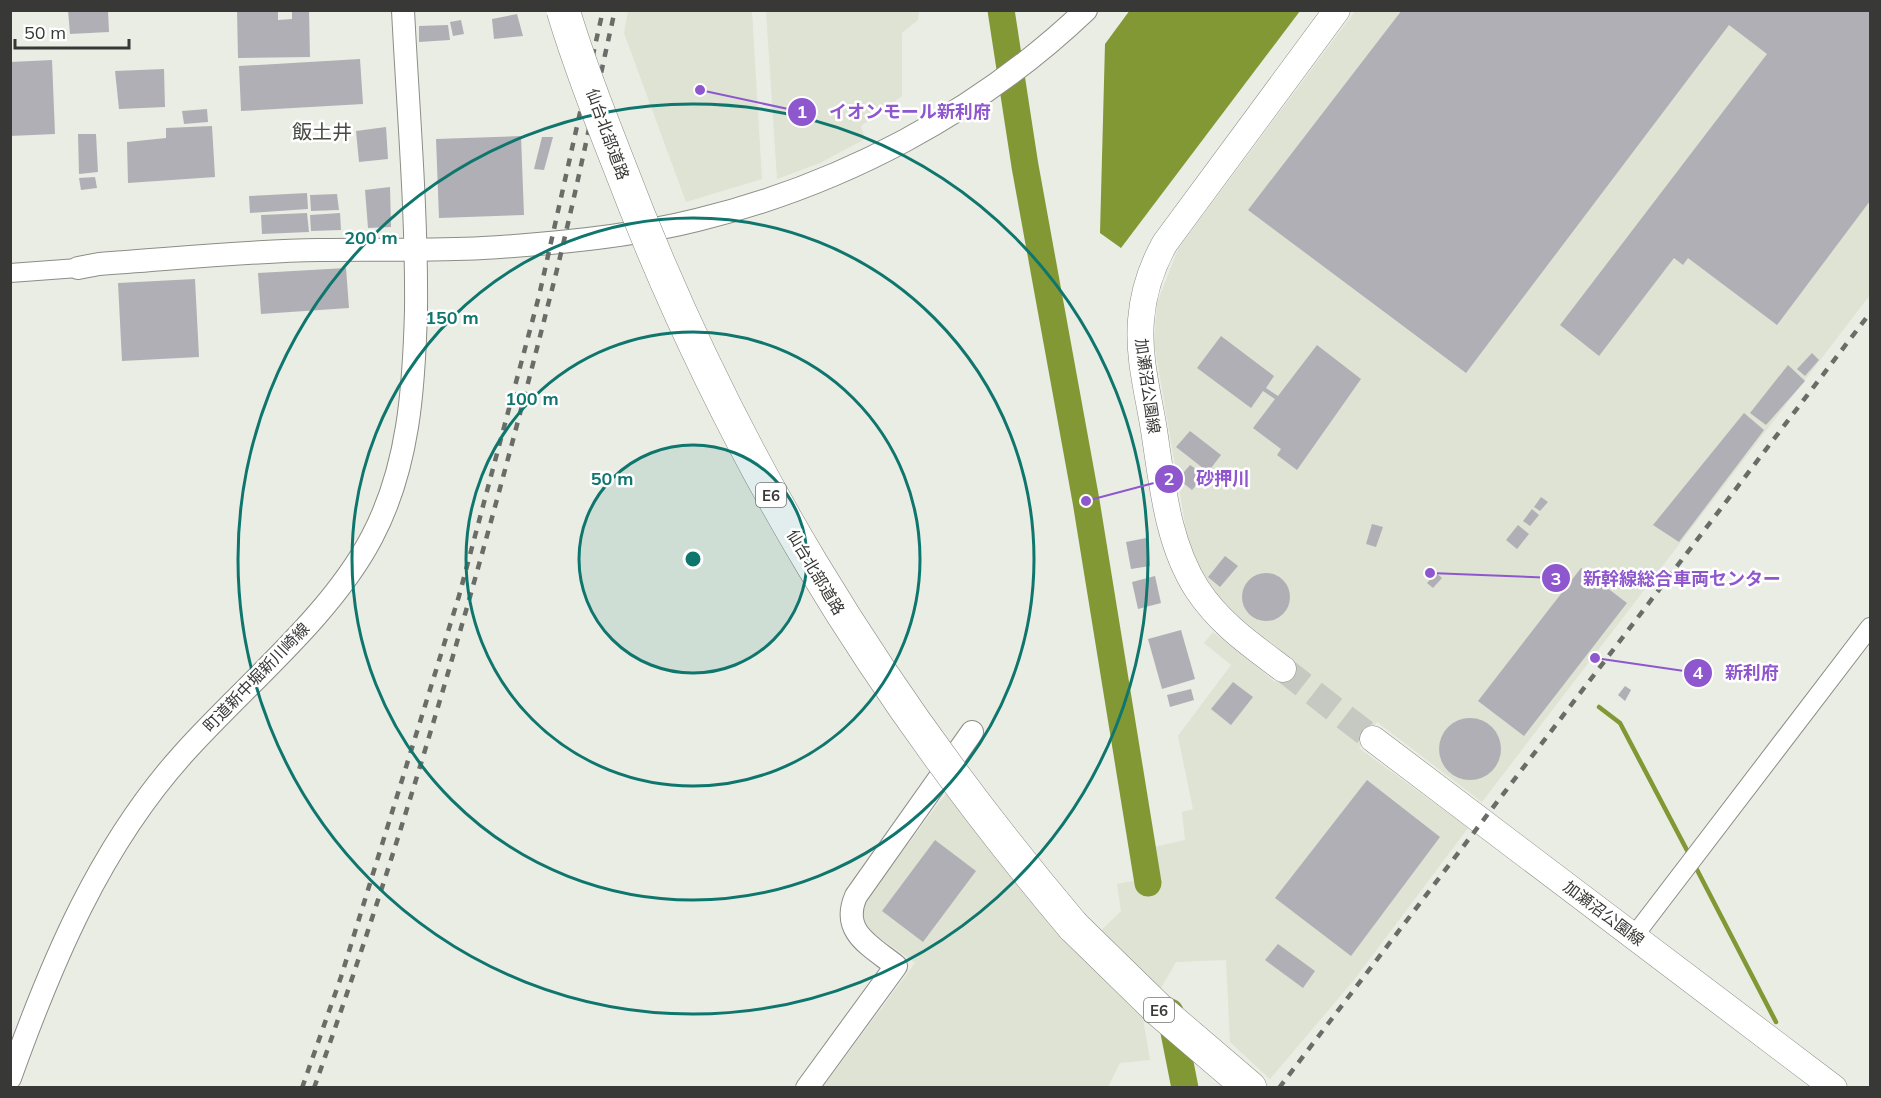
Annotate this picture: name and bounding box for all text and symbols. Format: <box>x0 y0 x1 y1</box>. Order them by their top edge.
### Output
scale bar <box>15 12 129 50</box>
text: 50 m <box>24 21 66 44</box>
street label: 仙台北部道路 <box>582 85 634 183</box>
callout: イオンモール新利府 <box>787 94 1003 130</box>
text: 1 <box>797 100 807 123</box>
text: イオンモール新利府 <box>829 100 991 123</box>
district label: 飯土井 <box>292 119 352 144</box>
text: 200 m <box>344 226 398 249</box>
text: 150 m <box>425 306 479 329</box>
street label: 加瀬沼公園線 <box>1131 337 1165 435</box>
text: 100 m <box>505 387 559 410</box>
callout: 砂押川 <box>1154 461 1262 497</box>
text: 50 m <box>591 467 633 490</box>
text: 2 <box>1164 467 1174 490</box>
text: 砂押川 <box>1196 467 1250 490</box>
road number: E6 <box>756 483 786 507</box>
street label: 仙台北部道路 <box>783 526 849 618</box>
centre of rings <box>683 549 703 569</box>
callout: 新幹線総合車両センター <box>1541 560 1793 596</box>
text: 3 <box>1551 567 1561 590</box>
text: 新幹線総合車両センター <box>1583 567 1781 590</box>
street label: 町道新中堀新川崎線 <box>199 618 313 736</box>
callout: 新利府 <box>1683 655 1791 691</box>
text: 4 <box>1693 661 1704 684</box>
text: 新利府 <box>1725 661 1779 684</box>
street label: 加瀬沼公園線 <box>1560 876 1648 950</box>
road number: E6 <box>1144 998 1174 1022</box>

